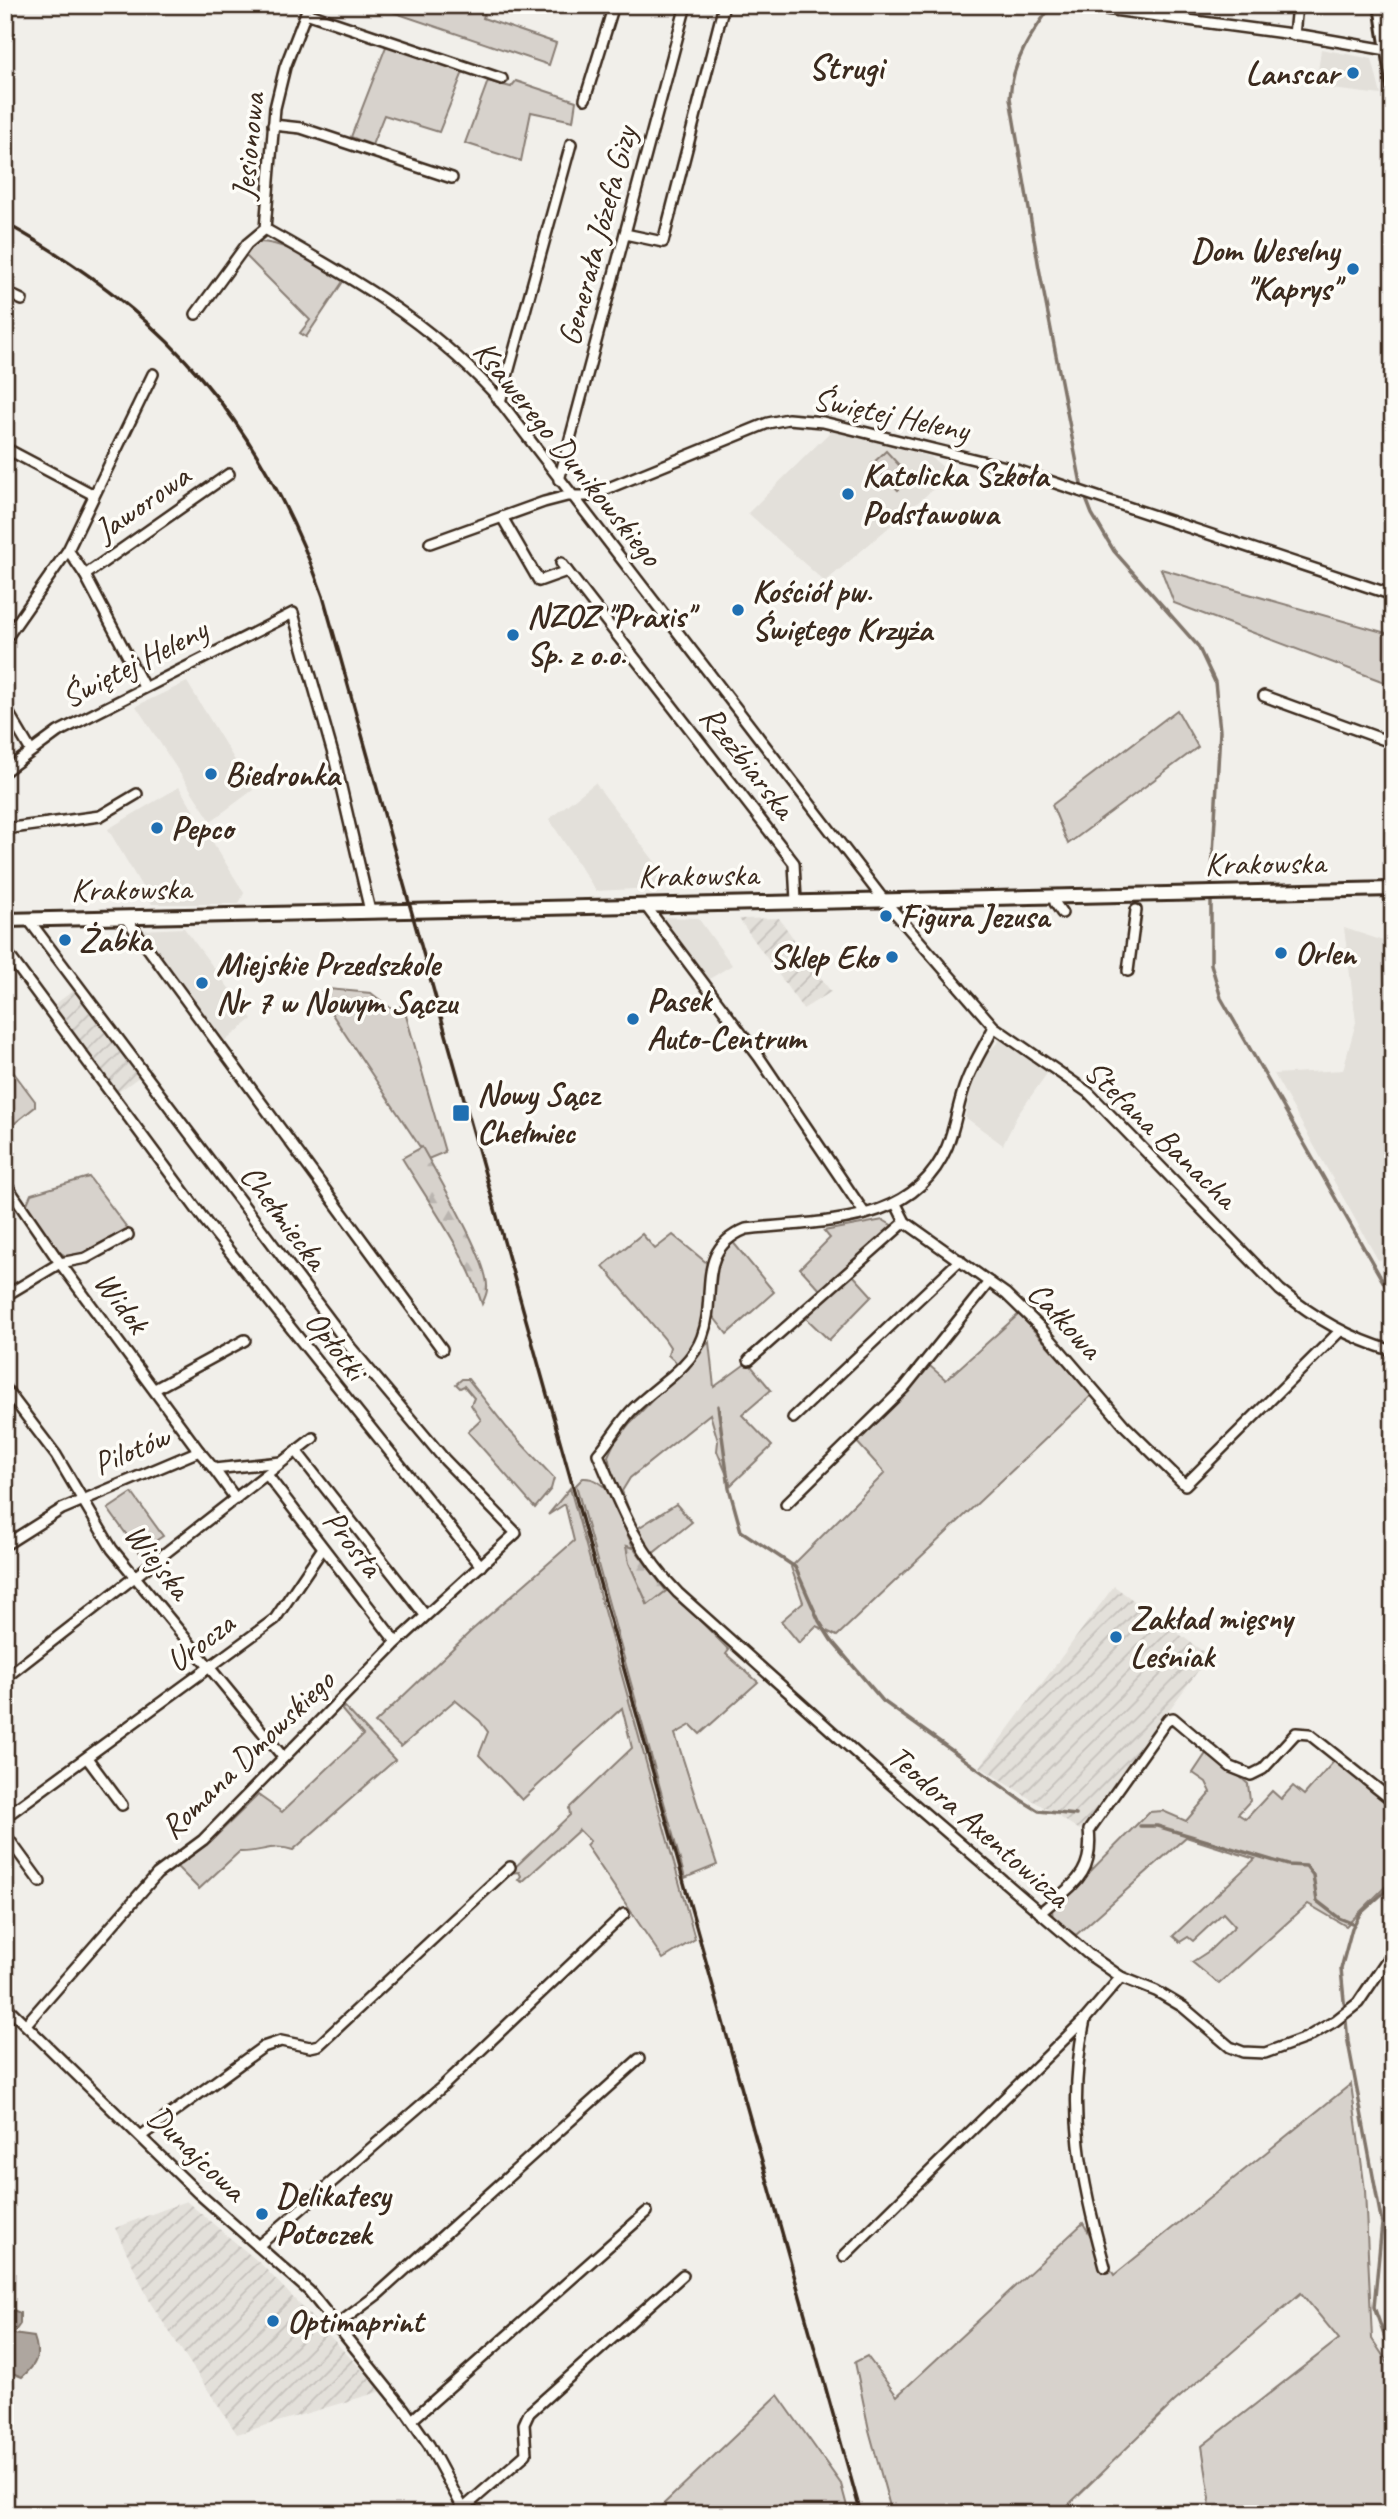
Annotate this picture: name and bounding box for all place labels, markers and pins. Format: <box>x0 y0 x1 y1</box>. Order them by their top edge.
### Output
place label: Lanscar <box>1246 52 1343 94</box>
marker: Lanscar <box>1345 65 1361 81</box>
place label: Dom Weselny "Kaprys" <box>1191 229 1346 309</box>
marker: Dom Weselny "Kaprys" <box>1345 261 1361 277</box>
place label: Katolicka Szkoła Podstawowa <box>862 454 1050 534</box>
marker: Katolicka Szkoła Podstawowa <box>840 486 856 502</box>
place label: Kościół pw. Świętego Krzyża <box>752 570 934 650</box>
place label: NZOZ "Praxis" Sp. z o.o. <box>527 595 700 675</box>
marker: Kościół pw. Świętego Krzyża <box>730 602 746 618</box>
marker: NZOZ "Praxis" Sp. z o.o. <box>505 627 521 643</box>
place label: Biedronka <box>225 753 342 795</box>
marker: Biedronka <box>203 766 219 782</box>
place label: Pepco <box>171 807 236 849</box>
marker: Pepco <box>149 820 165 836</box>
place label: Figura Jezusa <box>900 895 1052 937</box>
marker: Figura Jezusa <box>878 908 894 924</box>
place label: Żabka <box>79 919 154 961</box>
marker: Żabka <box>57 932 73 948</box>
place label: Orlen <box>1295 932 1357 974</box>
place label: Sklep Eko <box>770 936 881 978</box>
place label: Miejskie Przedszkole Nr 7 w Nowym Sączu <box>216 943 460 1023</box>
marker: Orlen <box>1273 945 1289 961</box>
marker: Sklep Eko <box>884 949 900 965</box>
marker: Miejskie Przedszkole Nr 7 w Nowym Sączu <box>194 975 210 991</box>
place label: Pasek Auto-Centrum <box>647 979 808 1059</box>
marker: Pasek Auto-Centrum <box>625 1011 641 1027</box>
place label: Nowy Sącz Chełmiec <box>477 1073 602 1153</box>
marker: Nowy Sącz Chełmiec <box>451 1103 471 1123</box>
place label: Zakład mięsny Leśniak <box>1130 1597 1296 1677</box>
marker: Zakład mięsny Leśniak <box>1108 1629 1124 1645</box>
place label: Delikatesy Potoczek <box>276 2174 393 2254</box>
marker: Delikatesy Potoczek <box>254 2206 270 2222</box>
place label: Optimaprint <box>287 2300 426 2342</box>
marker: Optimaprint <box>265 2313 281 2329</box>

